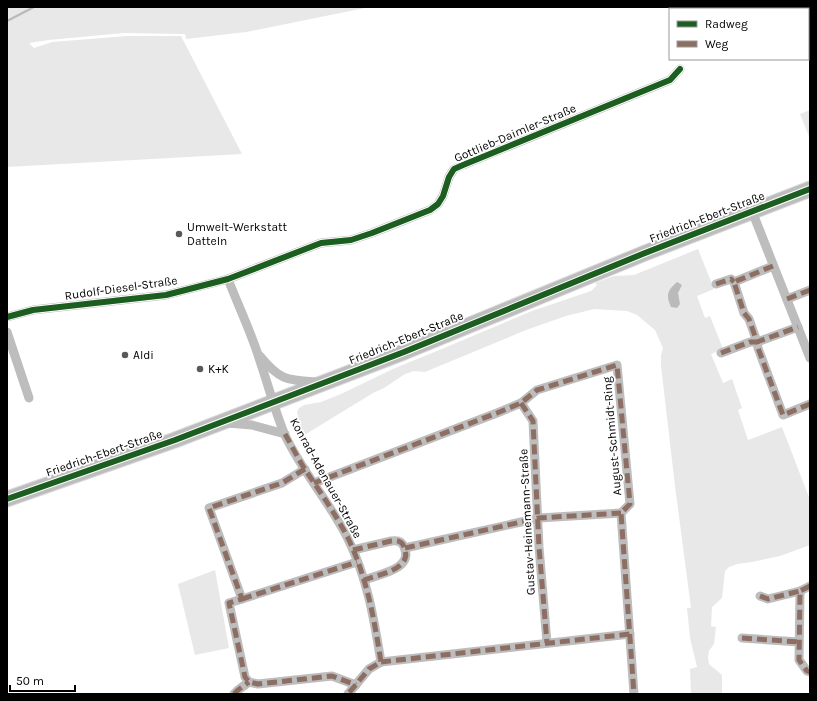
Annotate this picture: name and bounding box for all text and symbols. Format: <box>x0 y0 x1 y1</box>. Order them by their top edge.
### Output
legend <box>669 8 809 60</box>
text: Radweg <box>705 17 748 31</box>
text: Weg <box>705 37 729 51</box>
street label: Gottlieb-Daimler-Straße <box>452 101 578 165</box>
street label: Friedrich-Ebert-Straße <box>647 189 767 245</box>
place label: Umwelt-Werkstatt Datteln <box>187 220 288 248</box>
marker: Umwelt-Werkstatt Datteln <box>174 229 184 239</box>
street label: Rudolf-Diesel-Straße <box>64 273 178 303</box>
street label: Friedrich-Ebert-Straße <box>347 309 465 367</box>
place label: Aldi <box>133 348 154 362</box>
marker: Aldi <box>120 350 130 360</box>
place label: K+K <box>208 362 230 376</box>
marker: K+K <box>195 364 205 374</box>
street label: August-Schmidt-Ring <box>600 376 624 496</box>
street label: Konrad-Adenauer-Straße <box>287 415 365 541</box>
street label: Friedrich-Ebert-Straße <box>44 426 164 480</box>
street label: Gustav-Heinemann-Straße <box>516 448 538 596</box>
scale bar <box>10 667 75 693</box>
text: 50 m <box>16 674 44 688</box>

